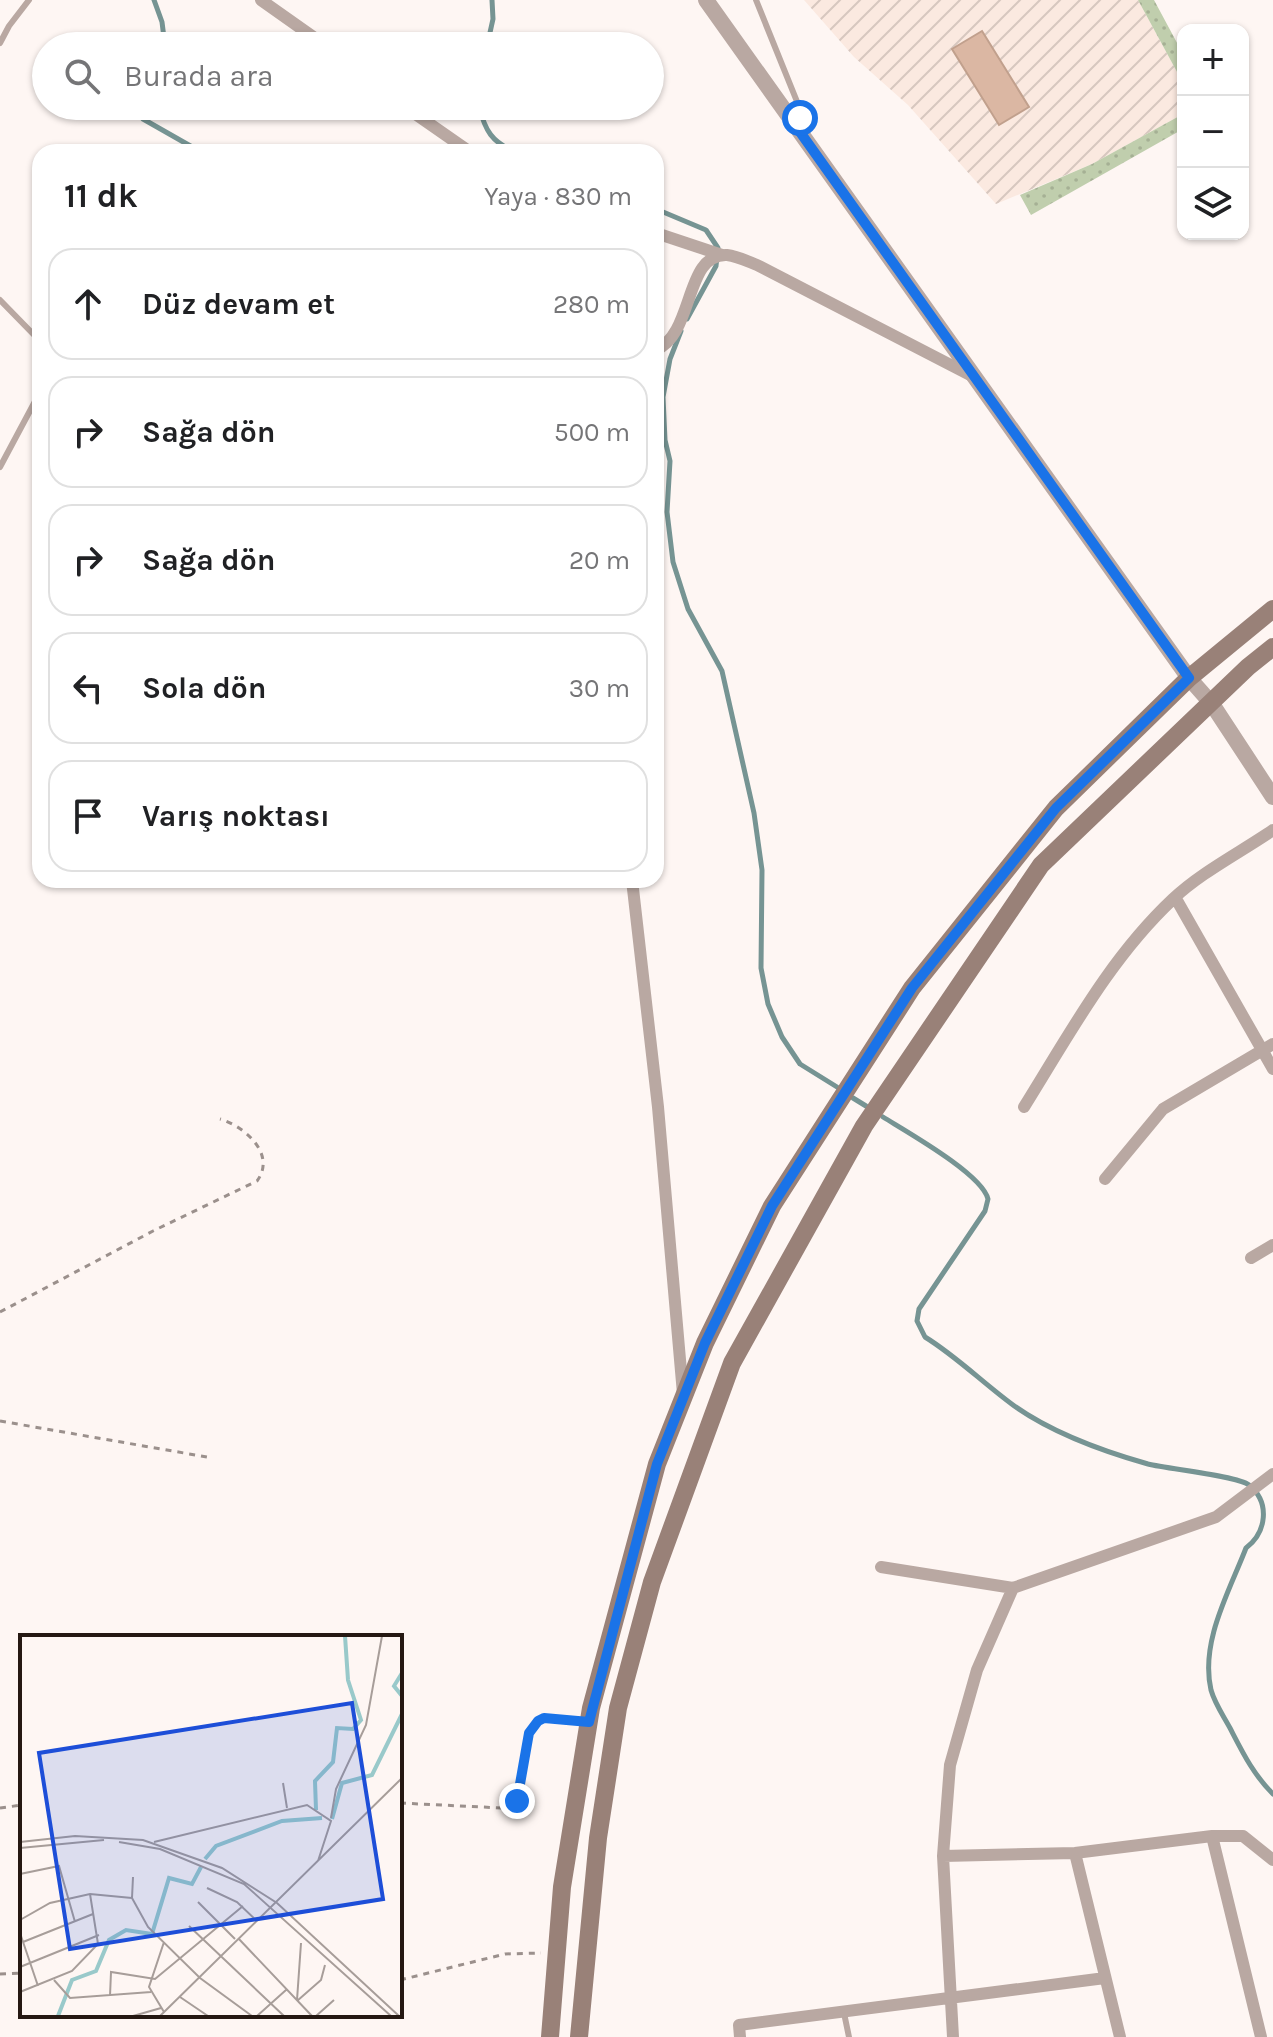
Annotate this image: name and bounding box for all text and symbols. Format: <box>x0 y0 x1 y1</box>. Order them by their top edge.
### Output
map controls <box>1177 24 1249 240</box>
button: + <box>1177 24 1249 96</box>
search box <box>32 32 664 120</box>
icon: search <box>60 54 104 98</box>
text: Burada ara <box>124 58 273 94</box>
button: − <box>1177 96 1249 168</box>
route start <box>782 100 818 136</box>
button: layers <box>1177 168 1249 240</box>
text: 11 dk <box>64 176 138 216</box>
text: Yaya · 830 m <box>484 181 632 212</box>
icon: ahead <box>66 282 110 326</box>
text: Düz devam et <box>142 286 335 322</box>
text: 280 m <box>553 289 630 320</box>
icon: right <box>66 410 110 454</box>
text: Sağa dön <box>142 414 275 450</box>
text: 500 m <box>554 417 630 448</box>
icon: right <box>66 538 110 582</box>
text: Sağa dön <box>142 542 275 578</box>
text: 20 m <box>569 545 630 576</box>
icon: left <box>66 666 110 710</box>
text: Sola dön <box>142 670 266 706</box>
text: 30 m <box>569 673 630 704</box>
icon: arrive <box>66 794 110 838</box>
text: Varış noktası <box>142 798 330 834</box>
inset map <box>20 1635 402 2017</box>
route end <box>499 1783 535 1819</box>

